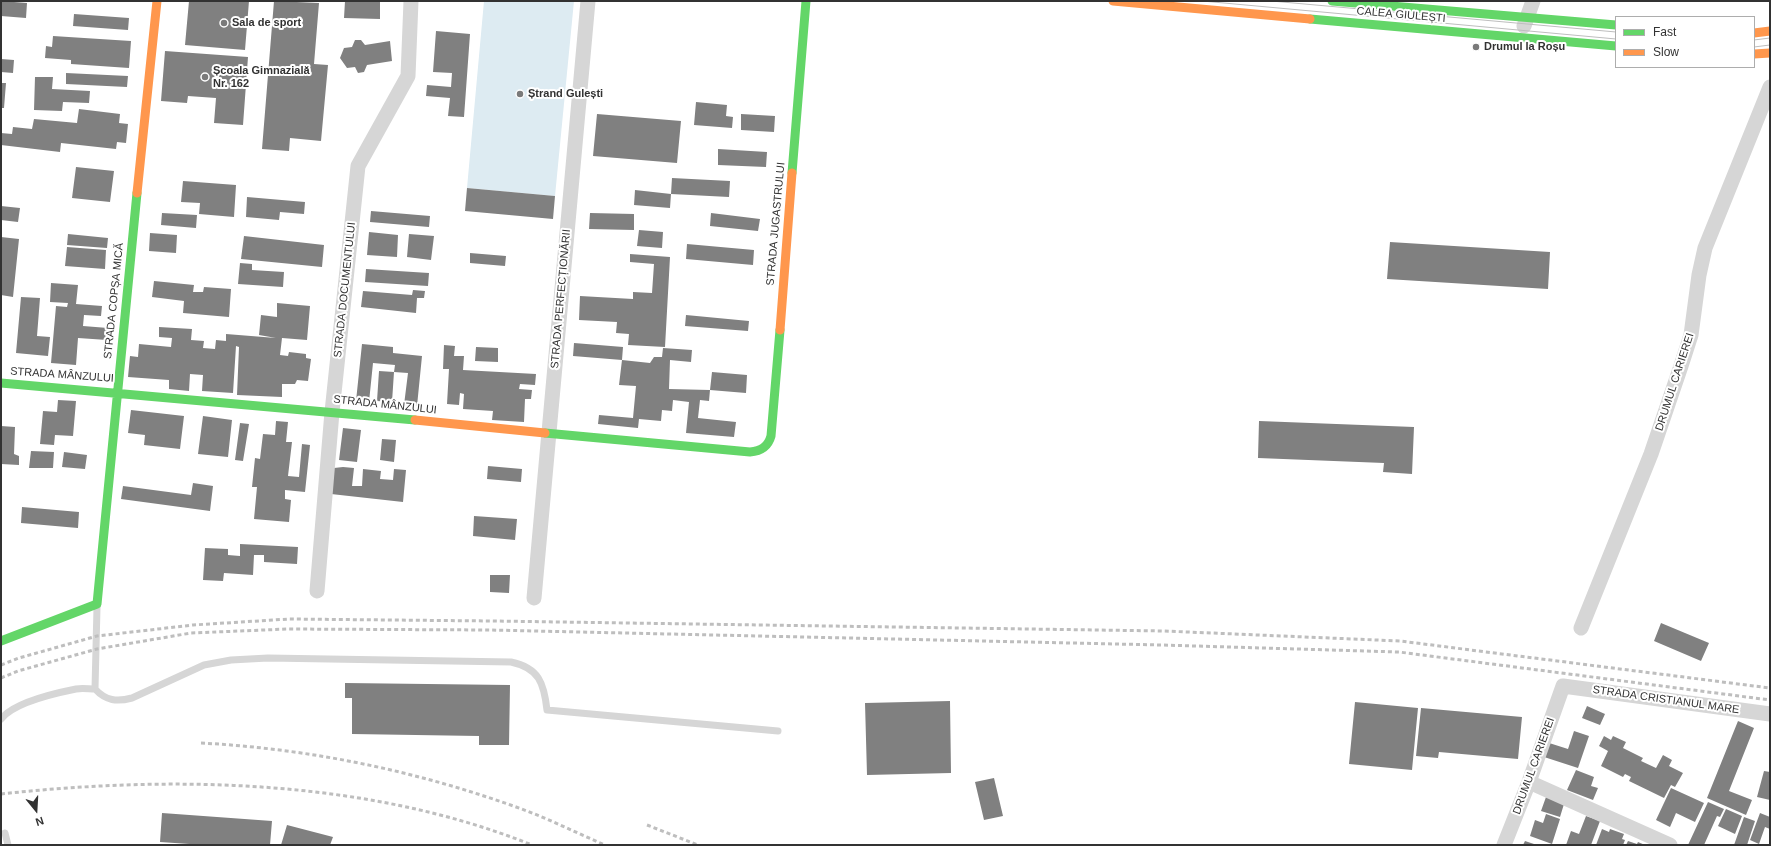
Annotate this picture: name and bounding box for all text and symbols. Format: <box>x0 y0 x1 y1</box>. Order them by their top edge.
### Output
street label: CALEA GIULEȘTI <box>1356 5 1446 25</box>
place label: Sala de sport <box>232 16 301 30</box>
legend <box>1615 16 1755 68</box>
marker: Sala de sport <box>219 18 229 28</box>
text: Fast <box>1653 25 1676 39</box>
place label: Drumul la Roșu <box>1484 40 1565 54</box>
marker: Drumul la Roșu <box>1471 42 1481 52</box>
text: Slow <box>1653 45 1679 59</box>
place label: Școala Gimnazială Nr. 162 <box>213 64 310 90</box>
marker: Școala Gimnazială Nr. 162 <box>200 72 210 82</box>
place label: Ștrand Gulești <box>528 87 603 101</box>
marker: Ștrand Gulești <box>515 89 525 99</box>
street label: STRADA JUGASTRULUI <box>764 162 788 286</box>
street label: STRADA DOCUMENTULUI <box>331 222 359 358</box>
street label: STRADA PERFECȚIONĂRII <box>548 229 574 369</box>
street label: STRADA COPȘA MICĂ <box>101 242 127 360</box>
street label: DRUMUL CARIEREI <box>1653 331 1697 433</box>
street label: STRADA MÂNZULUI <box>10 365 114 385</box>
street label: STRADA MÂNZULUI <box>333 393 437 417</box>
street label: STRADA CRISTIANUL MARE <box>1592 683 1740 717</box>
street label: DRUMUL CARIEREI <box>1510 716 1558 816</box>
north arrow <box>16 790 56 830</box>
text: N <box>34 814 45 828</box>

